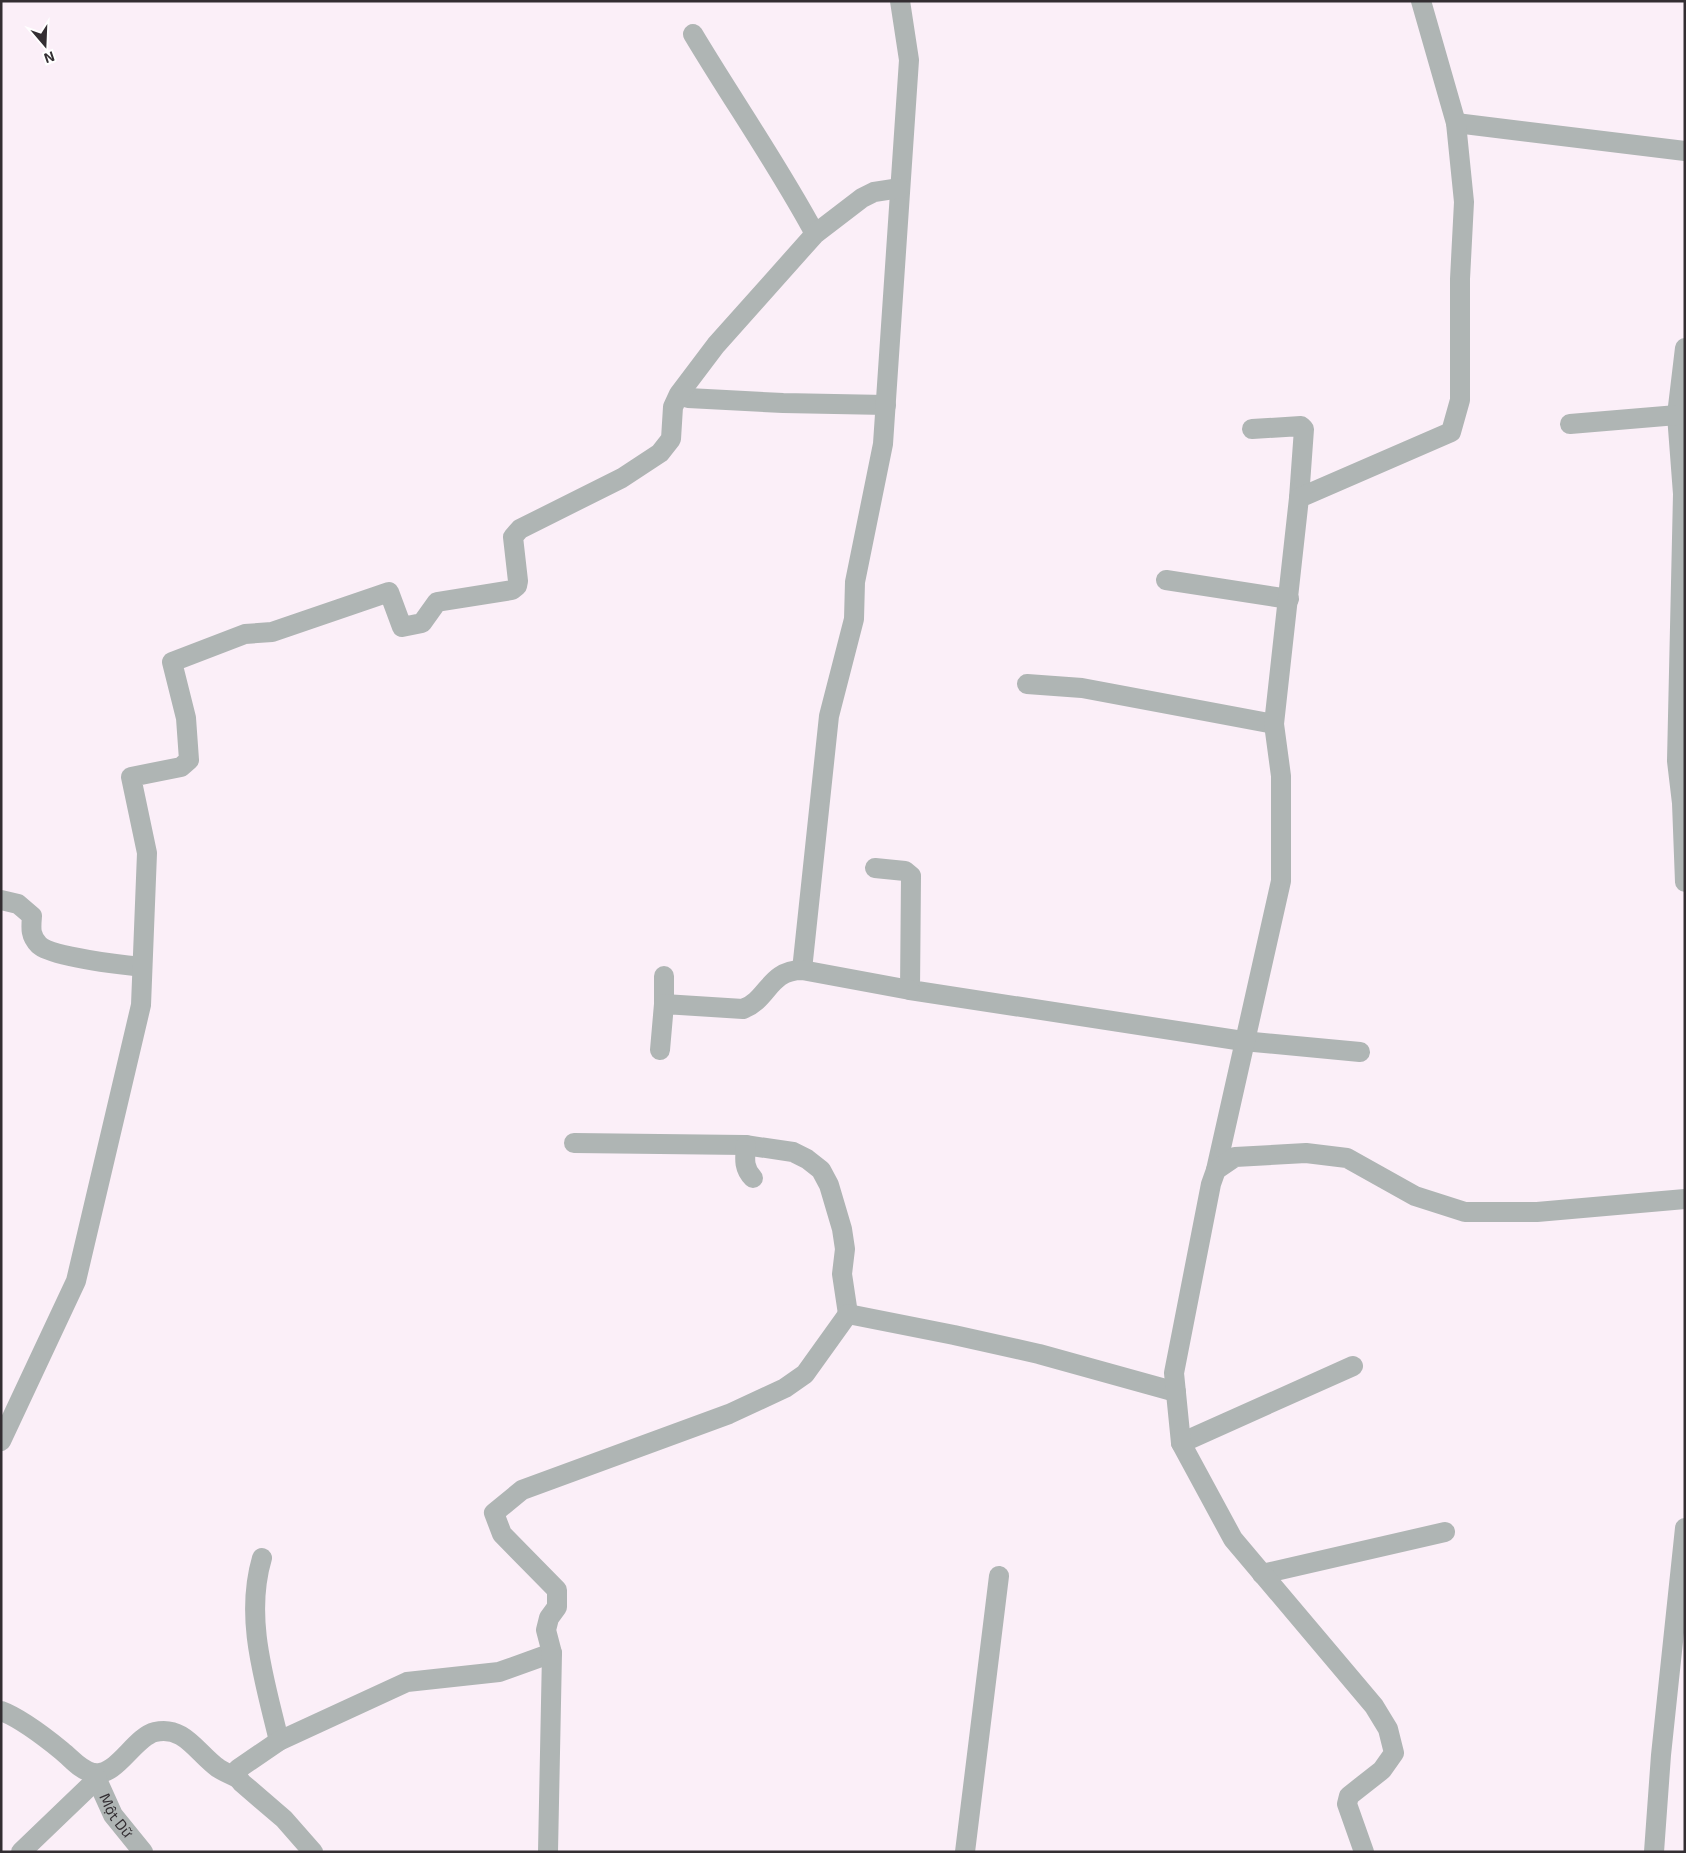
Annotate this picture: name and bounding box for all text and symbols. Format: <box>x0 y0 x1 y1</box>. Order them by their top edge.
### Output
north arrow <box>20 20 70 70</box>
text: N <box>42 48 57 67</box>
street label: Một Dữ <box>96 1790 138 1842</box>

